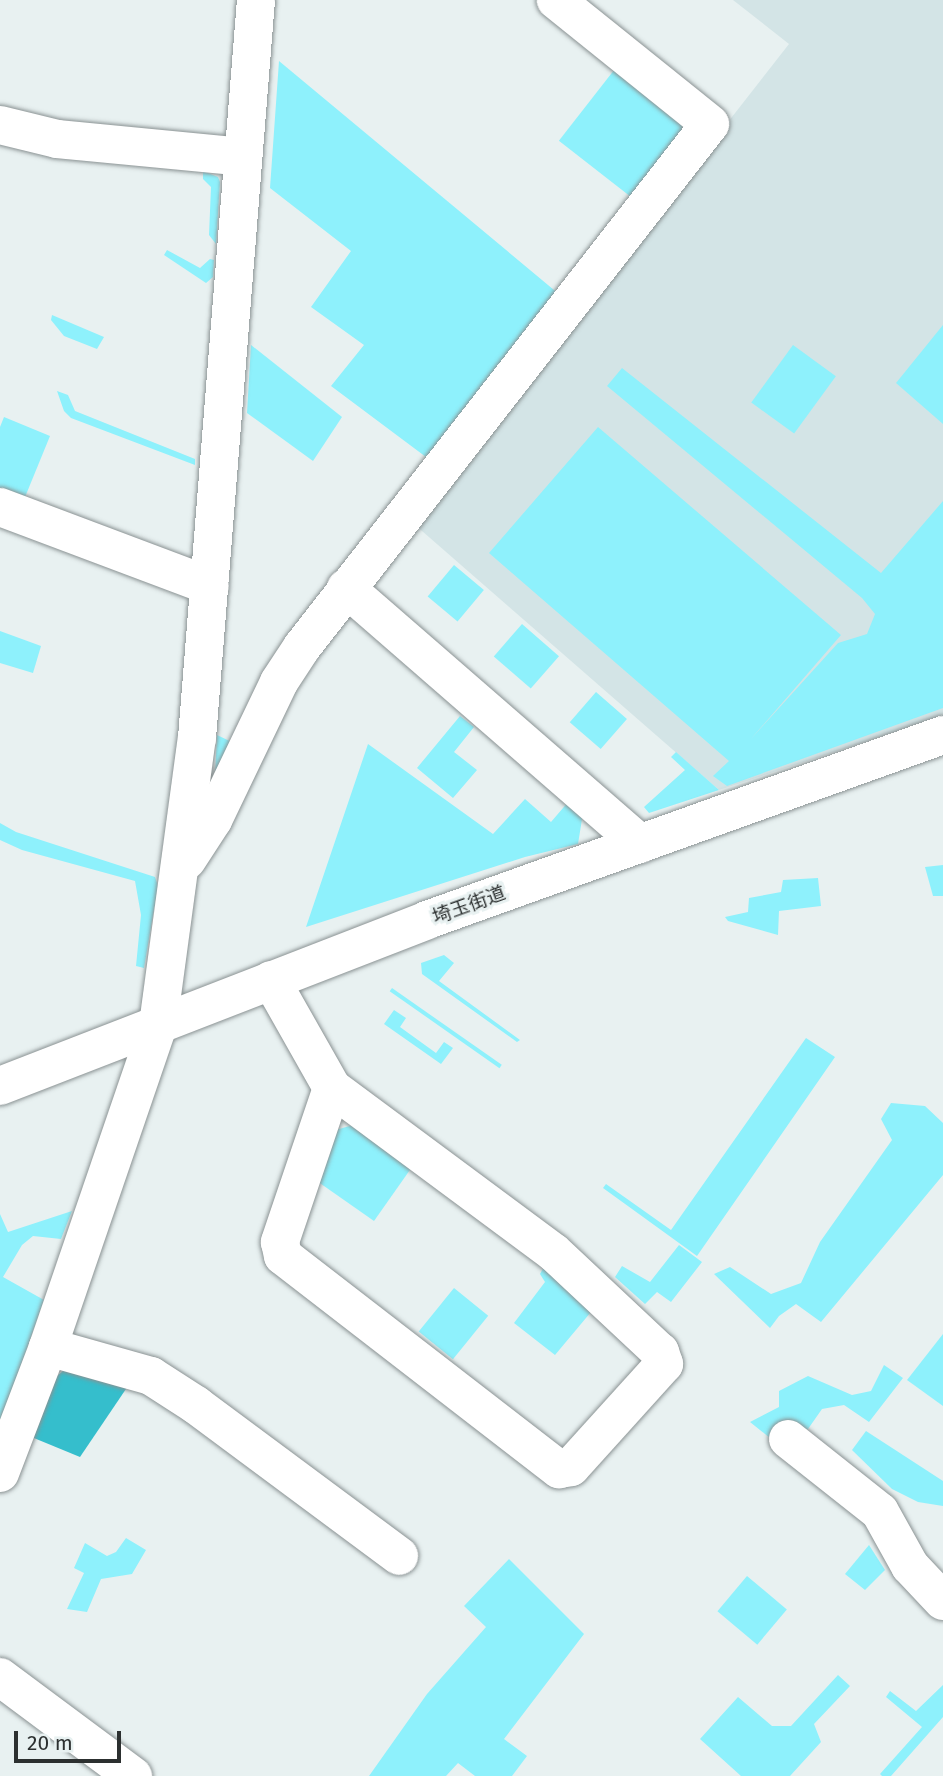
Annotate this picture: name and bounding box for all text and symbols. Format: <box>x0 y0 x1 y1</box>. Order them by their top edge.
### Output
street label: 埼玉街道 <box>429 881 509 929</box>
scale bar <box>18 1716 124 1760</box>
text: 20 m <box>27 1730 73 1756</box>

